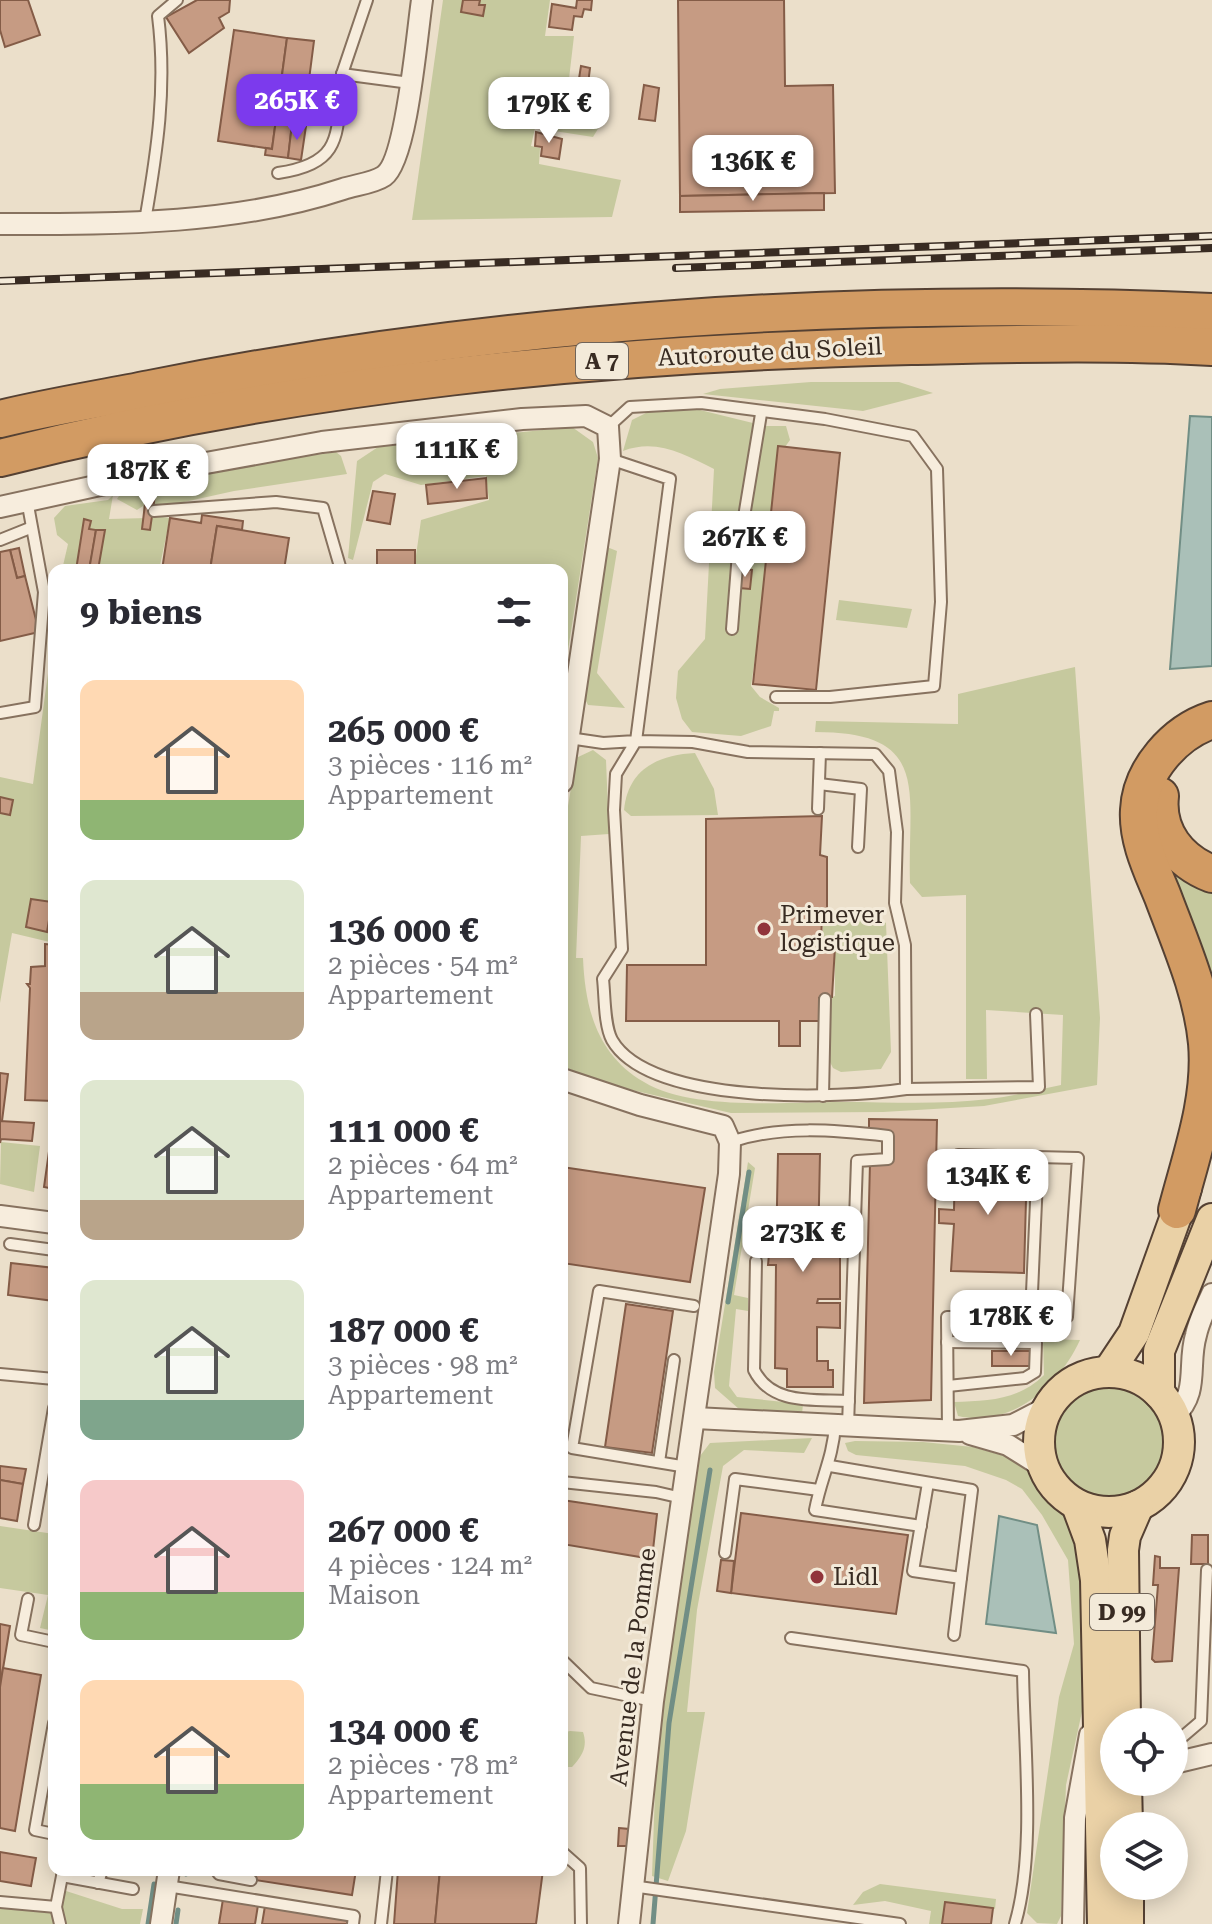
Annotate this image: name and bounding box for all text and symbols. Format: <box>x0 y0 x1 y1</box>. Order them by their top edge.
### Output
pin: 265K € <box>232 74 362 142</box>
pin: 179K € <box>484 77 614 145</box>
text: 265K € <box>254 85 340 115</box>
text: 179K € <box>506 88 592 118</box>
pin: 136K € <box>688 135 818 203</box>
text: 136K € <box>710 146 796 176</box>
street label: Autoroute du Soleil <box>657 332 883 372</box>
road number: A 7 <box>576 343 628 379</box>
pin: 111K € <box>392 423 522 491</box>
text: 111K € <box>414 434 500 464</box>
pin: 187K € <box>83 444 213 512</box>
text: 187K € <box>105 455 191 485</box>
pin: 267K € <box>680 511 810 579</box>
text: 267K € <box>702 522 788 552</box>
icon: filters <box>492 590 536 634</box>
text: 9 biens <box>80 592 202 632</box>
text: 265 000 € <box>328 710 478 750</box>
icon: home <box>144 712 240 808</box>
text: 3 pièces · 116 m² <box>328 750 532 780</box>
text: Appartement <box>328 780 493 810</box>
place label: Primever logistique <box>780 901 895 957</box>
text: 136 000 € <box>328 910 478 950</box>
icon: home <box>144 912 240 1008</box>
marker: Primever logistique <box>755 920 773 938</box>
text: 2 pièces · 54 m² <box>328 950 518 980</box>
text: Appartement <box>328 980 493 1010</box>
text: 111 000 € <box>328 1110 478 1150</box>
icon: home <box>144 1112 240 1208</box>
pin: 134K € <box>923 1149 1053 1217</box>
text: 2 pièces · 64 m² <box>328 1150 518 1180</box>
text: 134K € <box>945 1160 1031 1190</box>
text: Appartement <box>328 1180 493 1210</box>
pin: 273K € <box>738 1206 868 1274</box>
text: 273K € <box>760 1217 846 1247</box>
pin: 178K € <box>946 1290 1076 1358</box>
text: 178K € <box>968 1301 1054 1331</box>
text: 187 000 € <box>328 1310 478 1350</box>
icon: home <box>144 1312 240 1408</box>
text: 3 pièces · 98 m² <box>328 1350 518 1380</box>
text: Appartement <box>328 1380 493 1410</box>
text: 267 000 € <box>328 1510 478 1550</box>
icon: home <box>144 1512 240 1608</box>
street label: Avenue de la Pomme <box>604 1546 662 1788</box>
text: 4 pièces · 124 m² <box>328 1550 532 1580</box>
place label: Lidl <box>833 1563 878 1591</box>
marker: Lidl <box>808 1568 826 1586</box>
text: Maison <box>328 1580 420 1610</box>
road number: D 99 <box>1090 1594 1154 1630</box>
map controls <box>1100 1708 1188 1900</box>
button: locate <box>1100 1708 1188 1796</box>
text: 134 000 € <box>328 1710 478 1750</box>
icon: home <box>144 1712 240 1808</box>
text: 2 pièces · 78 m² <box>328 1750 518 1780</box>
text: Appartement <box>328 1780 493 1810</box>
button: layers <box>1100 1812 1188 1900</box>

